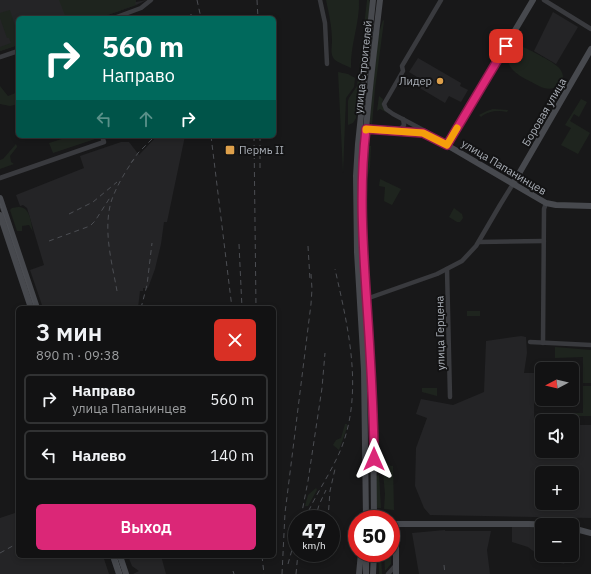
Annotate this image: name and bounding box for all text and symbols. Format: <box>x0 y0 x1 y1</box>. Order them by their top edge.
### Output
street label: улица Строителей <box>351 20 375 114</box>
text: 560 m <box>102 28 184 65</box>
pin <box>489 29 523 63</box>
icon: right <box>36 32 88 84</box>
icon: arrive <box>495 35 517 57</box>
text: Направо <box>102 64 175 87</box>
place label: Лидер <box>399 74 432 88</box>
street label: Боровая улица <box>519 75 569 149</box>
marker: Лидер <box>435 76 445 86</box>
icon: left <box>93 108 115 130</box>
icon: ahead <box>135 108 157 130</box>
icon: right <box>177 108 199 130</box>
street label: улица Папанинцев <box>459 136 549 198</box>
place label: Пермь II <box>239 143 284 157</box>
marker: Пермь II <box>224 144 236 156</box>
street label: улица Герцена <box>432 295 448 371</box>
text: 3 мин <box>36 316 102 348</box>
button: close <box>214 319 256 361</box>
text: 890 m · 09:38 <box>36 347 119 364</box>
north arrow <box>535 362 579 406</box>
map controls <box>535 362 579 562</box>
text: Направо <box>72 381 135 400</box>
icon: right <box>38 388 60 410</box>
text: 560 m <box>210 390 254 409</box>
text: улица Папанинцев <box>72 400 187 417</box>
button: sound <box>535 414 579 458</box>
position arrow <box>353 438 395 480</box>
icon: left <box>38 444 60 466</box>
text: Налево <box>72 446 126 465</box>
text: 140 m <box>210 446 254 465</box>
button: + <box>535 466 579 510</box>
button: Выход <box>36 504 256 550</box>
speed limit sign: 50 <box>348 510 400 562</box>
text: 47 <box>302 517 326 544</box>
button: − <box>535 518 579 562</box>
text: km/h <box>302 539 326 552</box>

